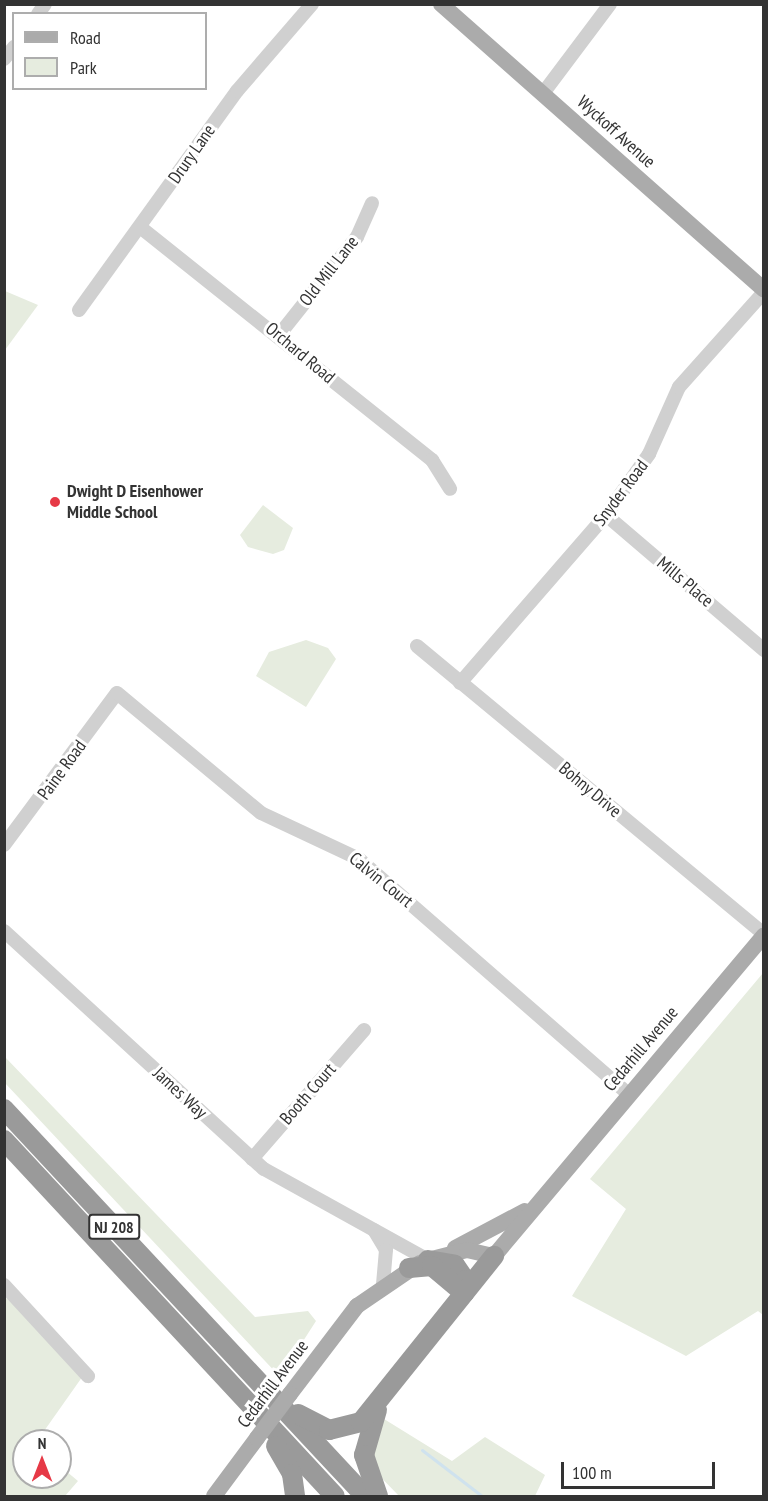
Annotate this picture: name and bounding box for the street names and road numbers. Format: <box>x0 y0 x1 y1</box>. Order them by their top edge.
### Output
street label: Wyckoff Avenue <box>572 91 660 173</box>
street label: Drury Lane <box>164 120 220 188</box>
street label: Old Mill Lane <box>295 232 363 310</box>
street label: Orchard Road <box>261 318 339 388</box>
street label: Snyder Road <box>589 456 653 530</box>
street label: Mills Place <box>653 552 717 612</box>
street label: Paine Road <box>33 736 91 804</box>
street label: Bohny Drive <box>554 758 626 822</box>
street label: Calvin Court <box>345 848 417 912</box>
street label: Cedarhill Avenue <box>599 1002 683 1096</box>
street label: Booth Court <box>275 1059 341 1129</box>
street label: James Way <box>148 1063 212 1123</box>
road number: NJ 208 <box>87 1214 141 1240</box>
street label: Cedarhill Avenue <box>233 1336 313 1432</box>

